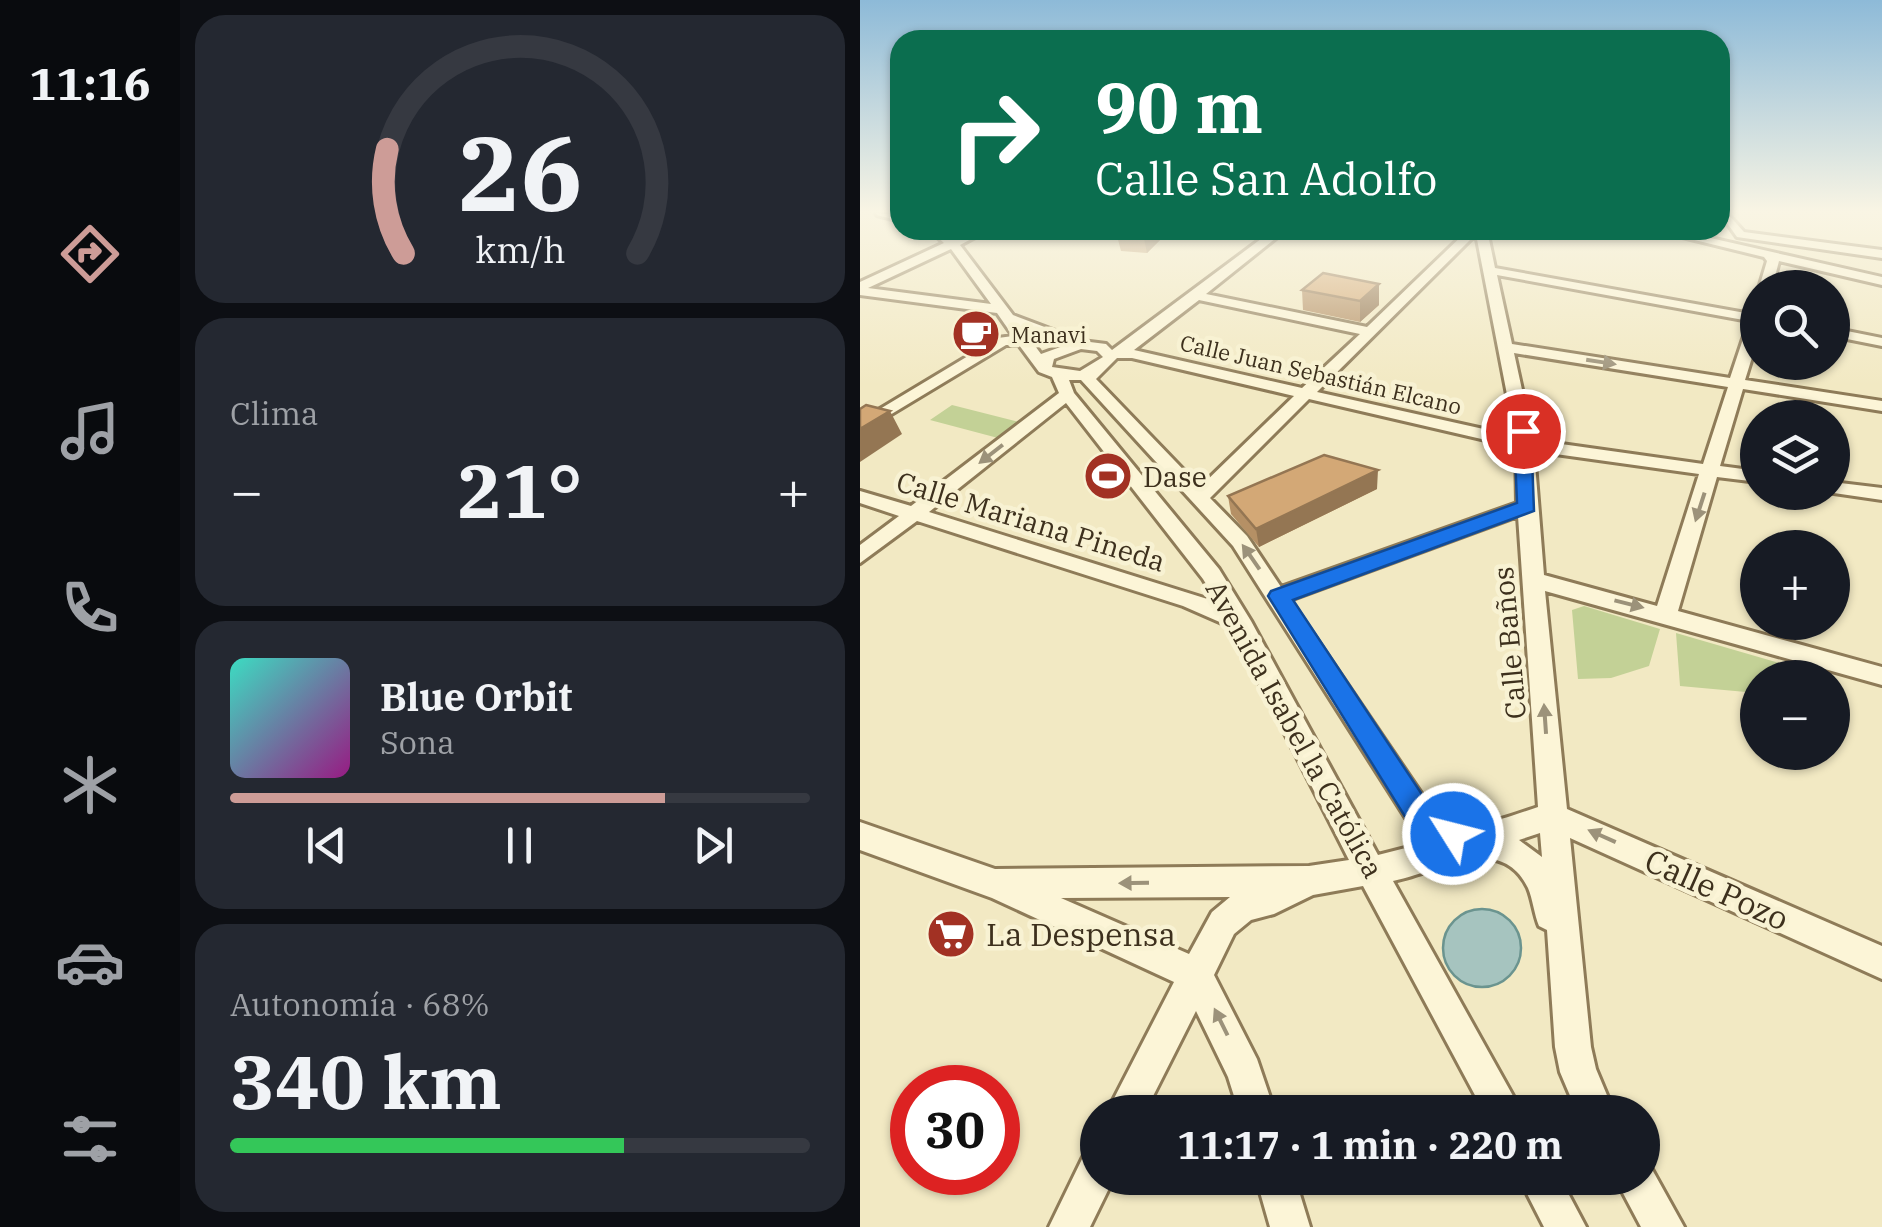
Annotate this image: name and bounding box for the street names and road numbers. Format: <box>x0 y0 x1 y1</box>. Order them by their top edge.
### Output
street label: Calle Juan Sebastián Elcano <box>1177 327 1465 421</box>
street label: Calle Mariana Pineda <box>892 462 1170 580</box>
street label: Calle Baños <box>1484 565 1534 721</box>
street label: Avenida Isabel la Católica <box>1198 574 1392 884</box>
street label: Calle Pozo <box>1639 839 1795 939</box>

